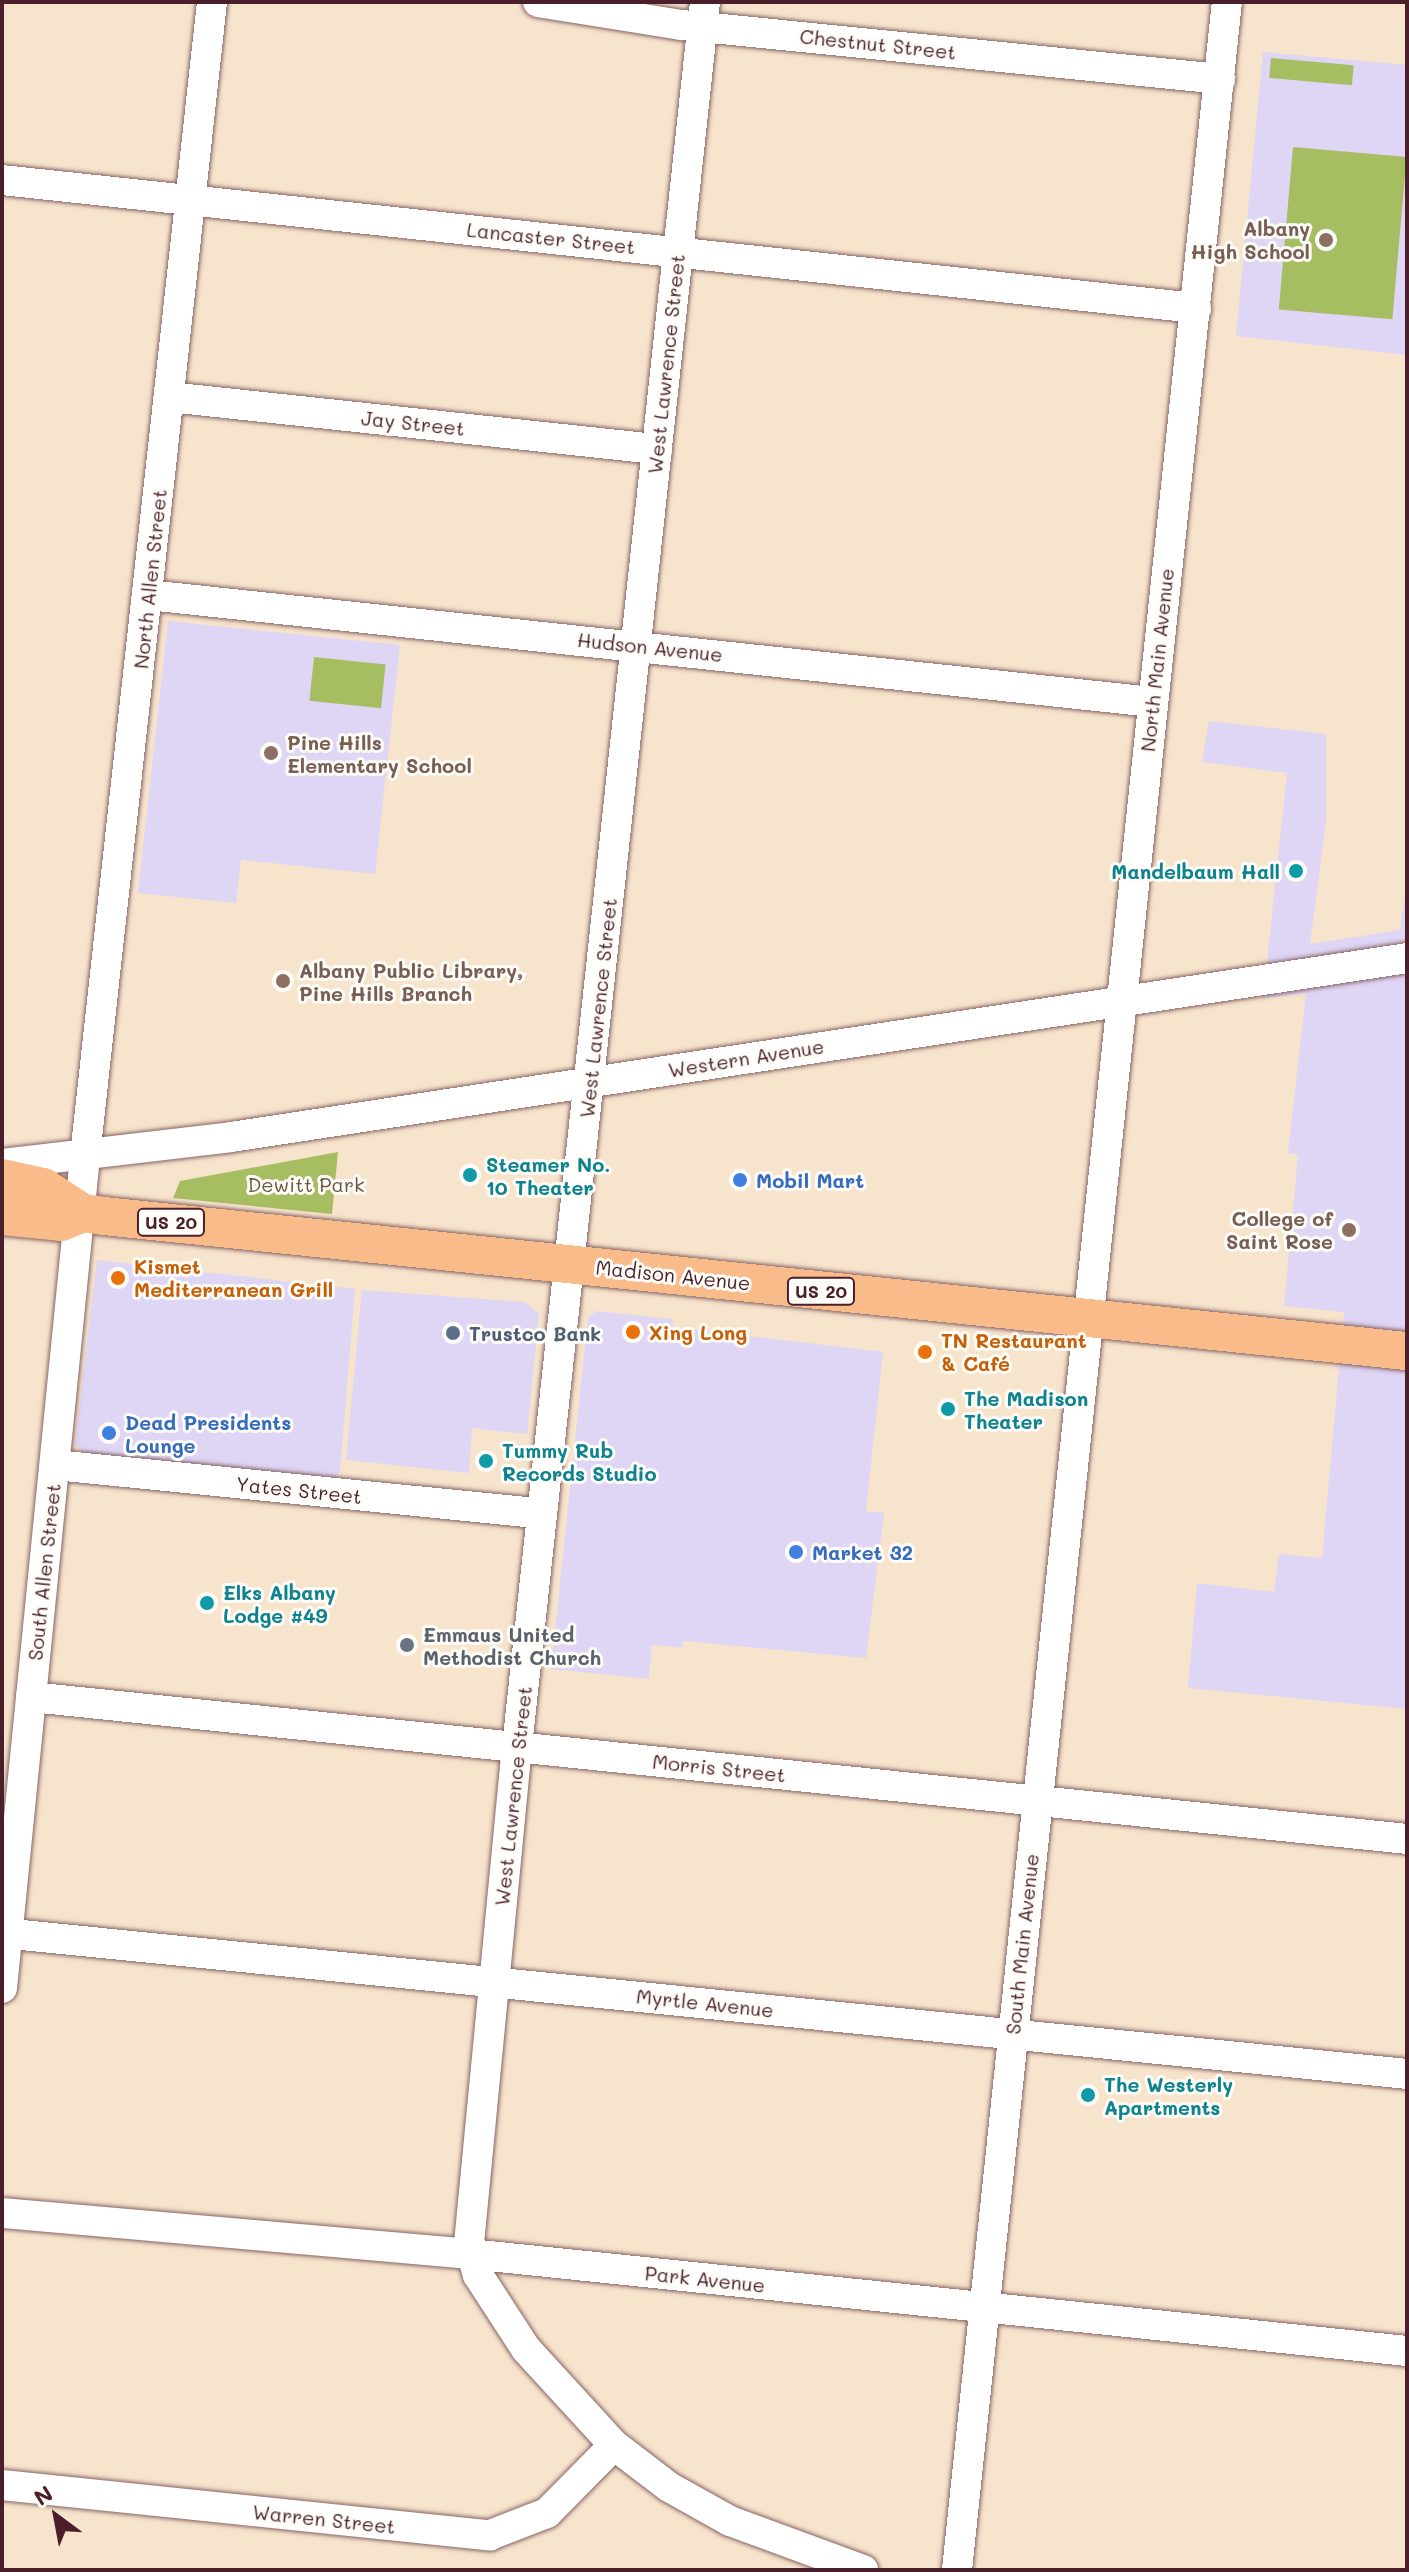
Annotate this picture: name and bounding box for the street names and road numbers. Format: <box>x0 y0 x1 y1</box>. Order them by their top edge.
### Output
street label: Chestnut Street <box>799 24 957 64</box>
street label: Lancaster Street <box>466 217 636 259</box>
street label: West Lawrence Street <box>643 253 689 475</box>
street label: Jay Street <box>360 406 466 440</box>
street label: North Allen Street <box>129 488 171 670</box>
street label: North Main Avenue <box>1135 567 1179 753</box>
street label: Hudson Avenue <box>576 627 724 667</box>
street label: West Lawrence Street <box>575 897 621 1119</box>
street label: Western Avenue <box>666 1034 826 1082</box>
road number: US 20 <box>135 1208 207 1236</box>
street label: Madison Avenue <box>594 1255 752 1295</box>
road number: US 20 <box>785 1277 857 1305</box>
street label: Yates Street <box>235 1471 363 1509</box>
street label: South Allen Street <box>23 1482 65 1662</box>
street label: West Lawrence Street <box>490 1685 536 1907</box>
street label: Morris Street <box>651 1749 787 1787</box>
street label: South Main Avenue <box>1001 1852 1043 2036</box>
street label: Myrtle Avenue <box>635 1984 775 2022</box>
street label: Park Avenue <box>644 2261 766 2297</box>
street label: Warren Street <box>251 2500 397 2538</box>

